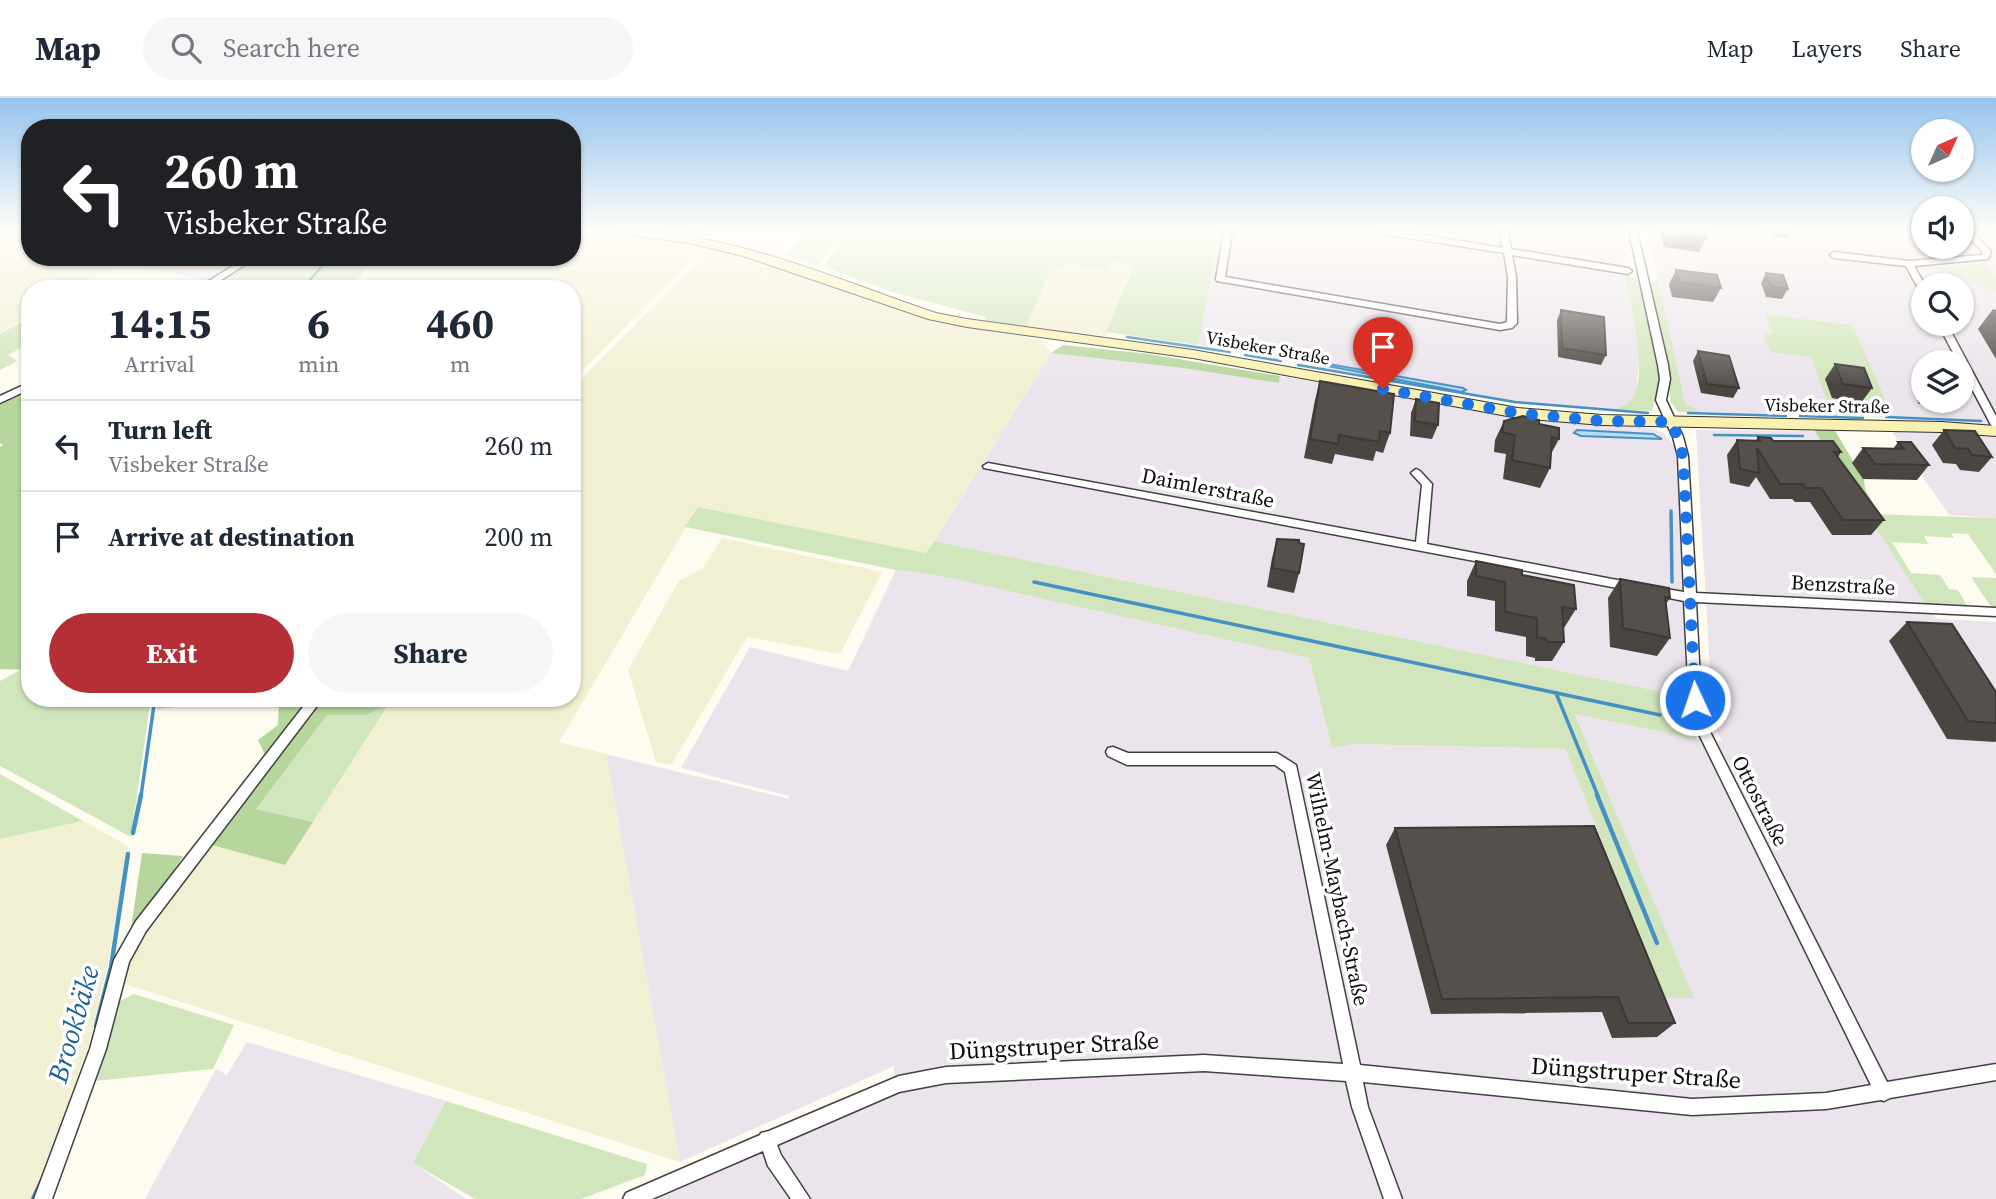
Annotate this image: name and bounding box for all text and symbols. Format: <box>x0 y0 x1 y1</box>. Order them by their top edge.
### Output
search box <box>143 17 633 80</box>
text: Map <box>35 26 101 71</box>
icon: search <box>167 29 205 67</box>
text: Search here <box>223 30 360 66</box>
text: Map <box>1707 32 1754 65</box>
text: Layers <box>1792 32 1862 65</box>
text: Share <box>1900 32 1961 65</box>
north arrow <box>1911 119 1974 182</box>
map controls <box>1911 119 1974 413</box>
text: 260 m <box>164 137 299 204</box>
icon: left <box>49 147 140 238</box>
button: sound <box>1911 196 1974 259</box>
text: Visbeker Straße <box>164 201 388 245</box>
button: search <box>1911 273 1974 336</box>
text: 14:15 <box>108 294 211 352</box>
text: 6 <box>307 294 330 352</box>
text: 460 <box>426 294 494 352</box>
pin <box>1353 317 1413 389</box>
street label: Visbeker Straße <box>1204 324 1332 371</box>
icon: arrive <box>1364 328 1402 366</box>
text: Arrival <box>124 348 195 380</box>
text: min <box>298 348 339 380</box>
text: m <box>450 348 471 380</box>
button: layers <box>1911 350 1974 413</box>
street label: Visbeker Straße <box>1764 392 1890 419</box>
text: Turn left <box>108 412 212 448</box>
icon: left <box>49 427 87 465</box>
text: 260 m <box>485 428 553 464</box>
text: Visbeker Straße <box>108 448 269 480</box>
street label: Daimlerstraße <box>1139 460 1277 515</box>
icon: arrive <box>49 518 87 556</box>
text: Arrive at destination <box>108 519 355 555</box>
text: 200 m <box>485 519 553 555</box>
street label: Benzstraße <box>1790 567 1896 602</box>
button: Exit <box>49 613 294 693</box>
button: Share <box>308 613 553 693</box>
position arrow <box>1658 663 1732 737</box>
street label: Ottostraße <box>1725 750 1796 851</box>
street label: Wilhelm-Maybach-Straße <box>1299 769 1376 1008</box>
water label: Brookbäke <box>38 960 108 1088</box>
street label: Düngstruper Straße <box>948 1024 1160 1067</box>
street label: Düngstruper Straße <box>1530 1049 1742 1096</box>

